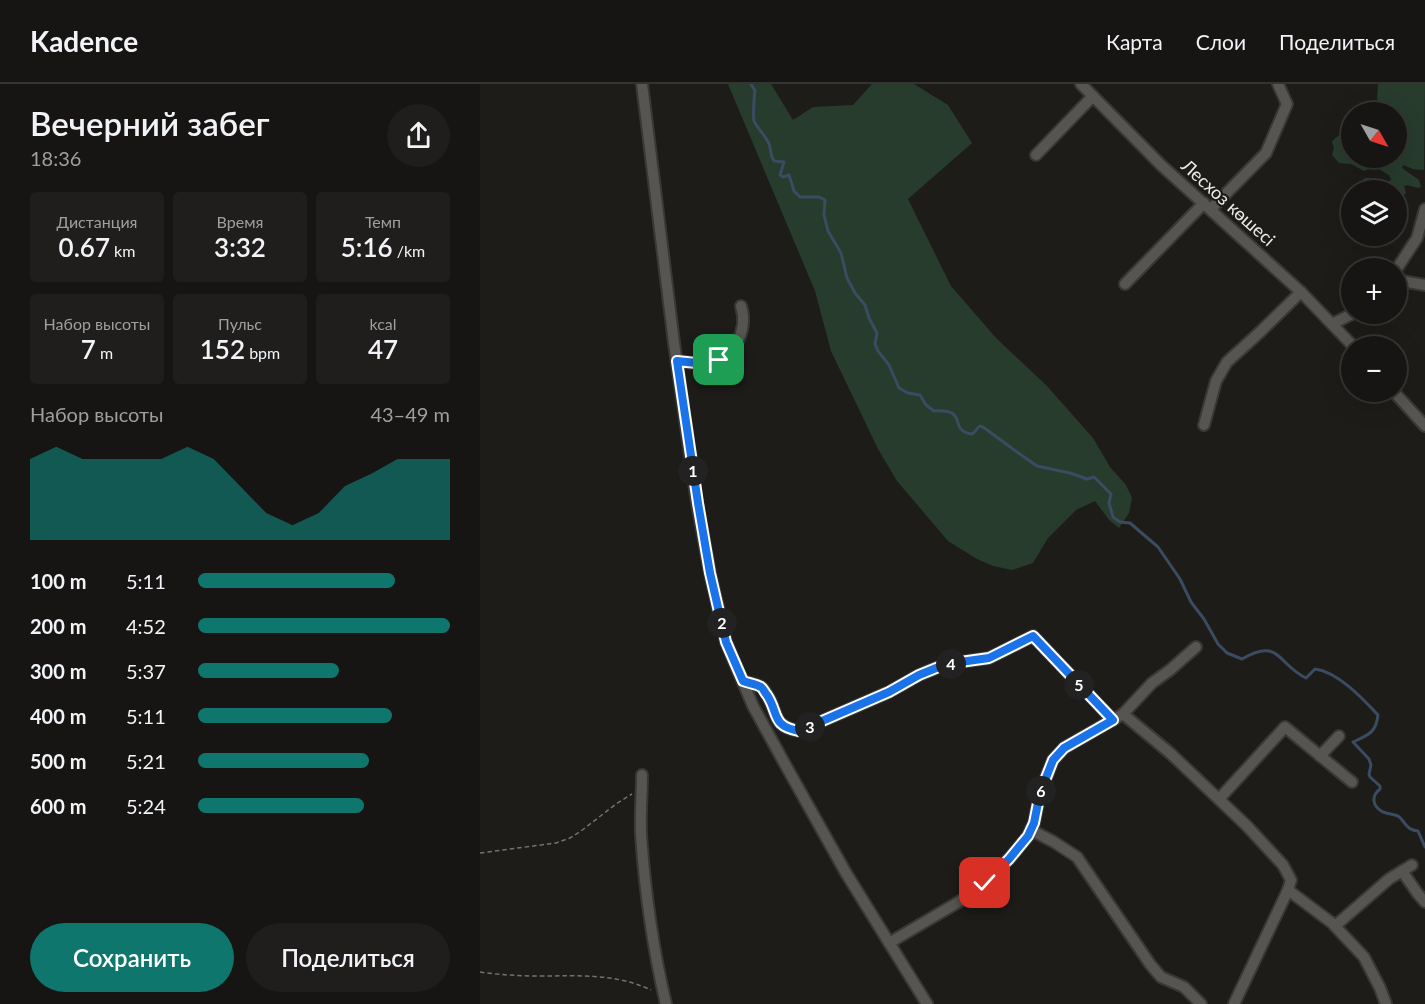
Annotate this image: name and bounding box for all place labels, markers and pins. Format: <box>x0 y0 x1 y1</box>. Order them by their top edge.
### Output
pin <box>693 334 744 385</box>
pin: 1 <box>678 456 708 486</box>
pin: 2 <box>707 608 737 638</box>
pin: 4 <box>936 649 966 679</box>
pin: 5 <box>1064 670 1094 700</box>
pin: 3 <box>795 712 825 742</box>
pin: 6 <box>1026 776 1056 806</box>
pin <box>959 857 1010 908</box>

